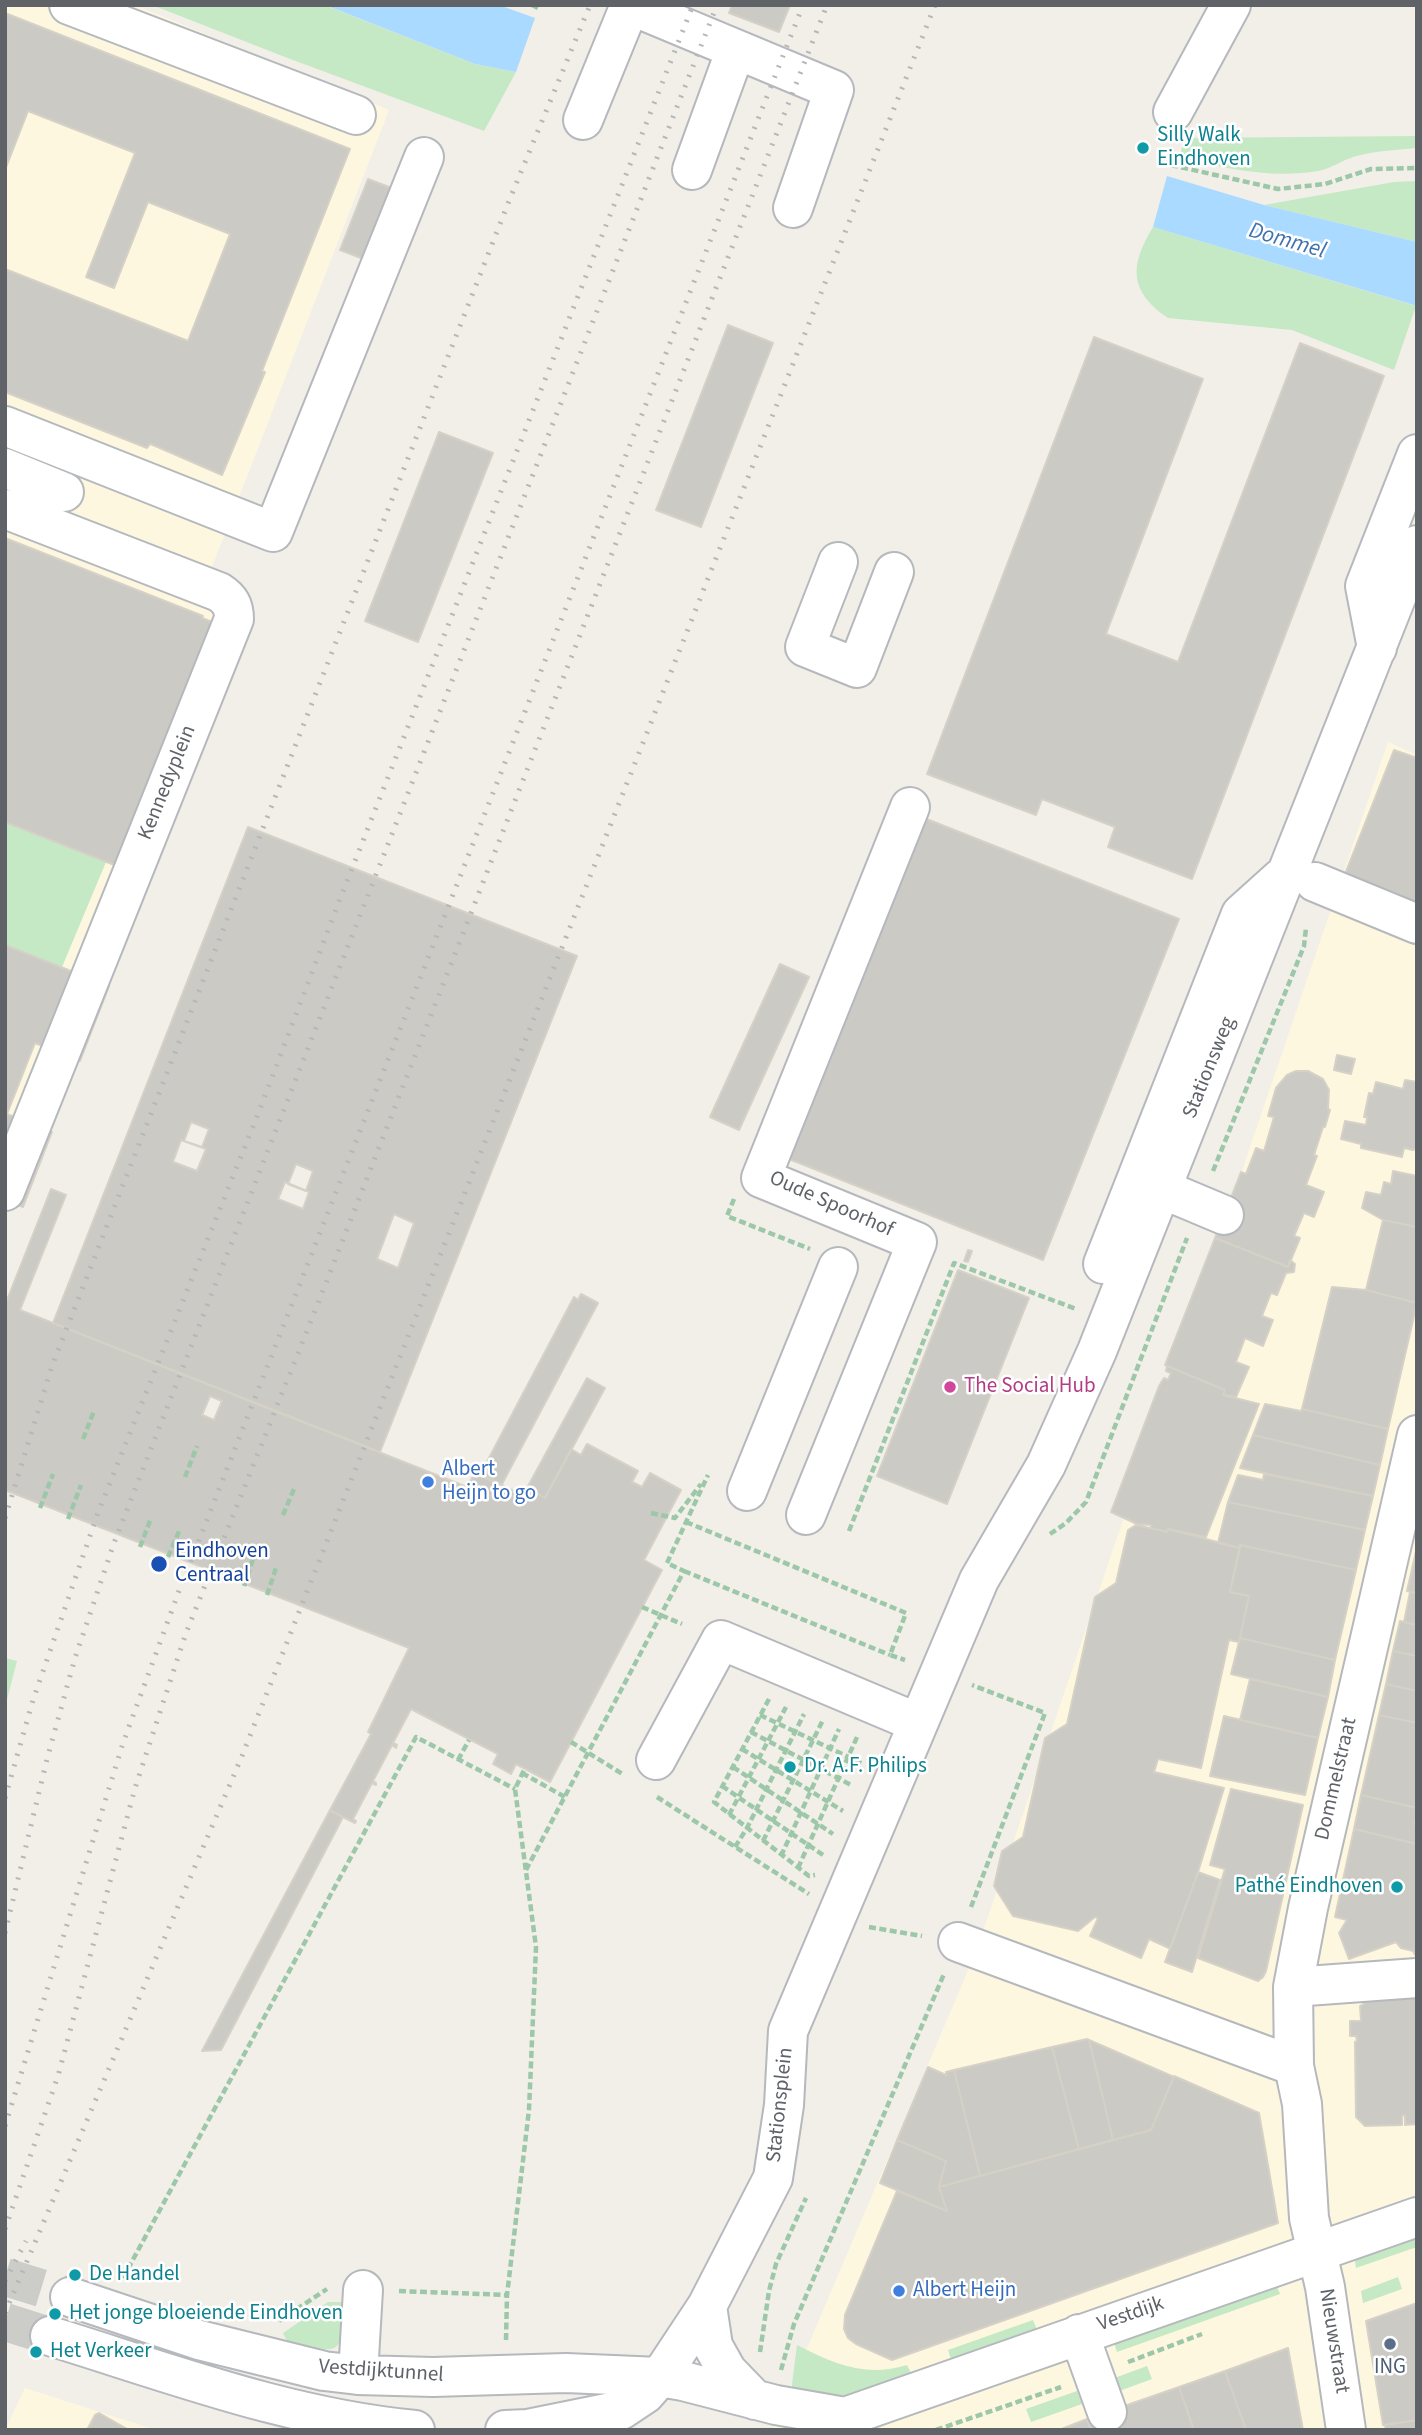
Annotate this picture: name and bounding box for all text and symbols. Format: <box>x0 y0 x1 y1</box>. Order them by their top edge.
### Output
place label: Silly Walk Eindhoven <box>1157 123 1251 173</box>
marker: Silly Walk Eindhoven <box>1135 140 1151 156</box>
water label: Dommel <box>1245 218 1329 266</box>
street label: Kennedyplein <box>134 722 202 844</box>
street label: Stationsweg <box>1178 1013 1242 1123</box>
street label: Oude Spoorhof <box>765 1166 897 1244</box>
place label: The Social Hub <box>964 1374 1096 1400</box>
marker: The Social Hub <box>942 1379 958 1395</box>
place label: Albert Heijn to go <box>442 1457 536 1507</box>
marker: Albert Heijn to go <box>420 1474 436 1490</box>
place label: Eindhoven Centraal <box>175 1539 269 1589</box>
marker: Eindhoven Centraal <box>149 1554 169 1574</box>
street label: Dommelstraat <box>1311 1715 1363 1843</box>
place label: Dr. A.F. Philips <box>804 1754 927 1780</box>
marker: Dr. A.F. Philips <box>782 1759 798 1775</box>
place label: Pathé Eindhoven <box>1235 1874 1383 1900</box>
marker: Pathé Eindhoven <box>1389 1879 1405 1895</box>
street label: Stationsplein <box>762 2046 800 2164</box>
place label: De Handel <box>89 2262 180 2288</box>
marker: De Handel <box>67 2267 83 2283</box>
place label: Albert Heijn <box>913 2278 1016 2304</box>
marker: Albert Heijn <box>891 2283 907 2299</box>
street label: Nieuwstraat <box>1312 2287 1354 2395</box>
street label: Vestdijk <box>1095 2292 1167 2338</box>
place label: Het jonge bloeiende Eindhoven <box>69 2301 343 2327</box>
marker: Het jonge bloeiende Eindhoven <box>47 2306 63 2322</box>
marker: ING <box>1382 2336 1398 2352</box>
place label: Het Verkeer <box>50 2339 152 2365</box>
marker: Het Verkeer <box>28 2344 44 2360</box>
street label: Vestdijktunnel <box>318 2355 444 2389</box>
place label: ING <box>1374 2355 1406 2381</box>

